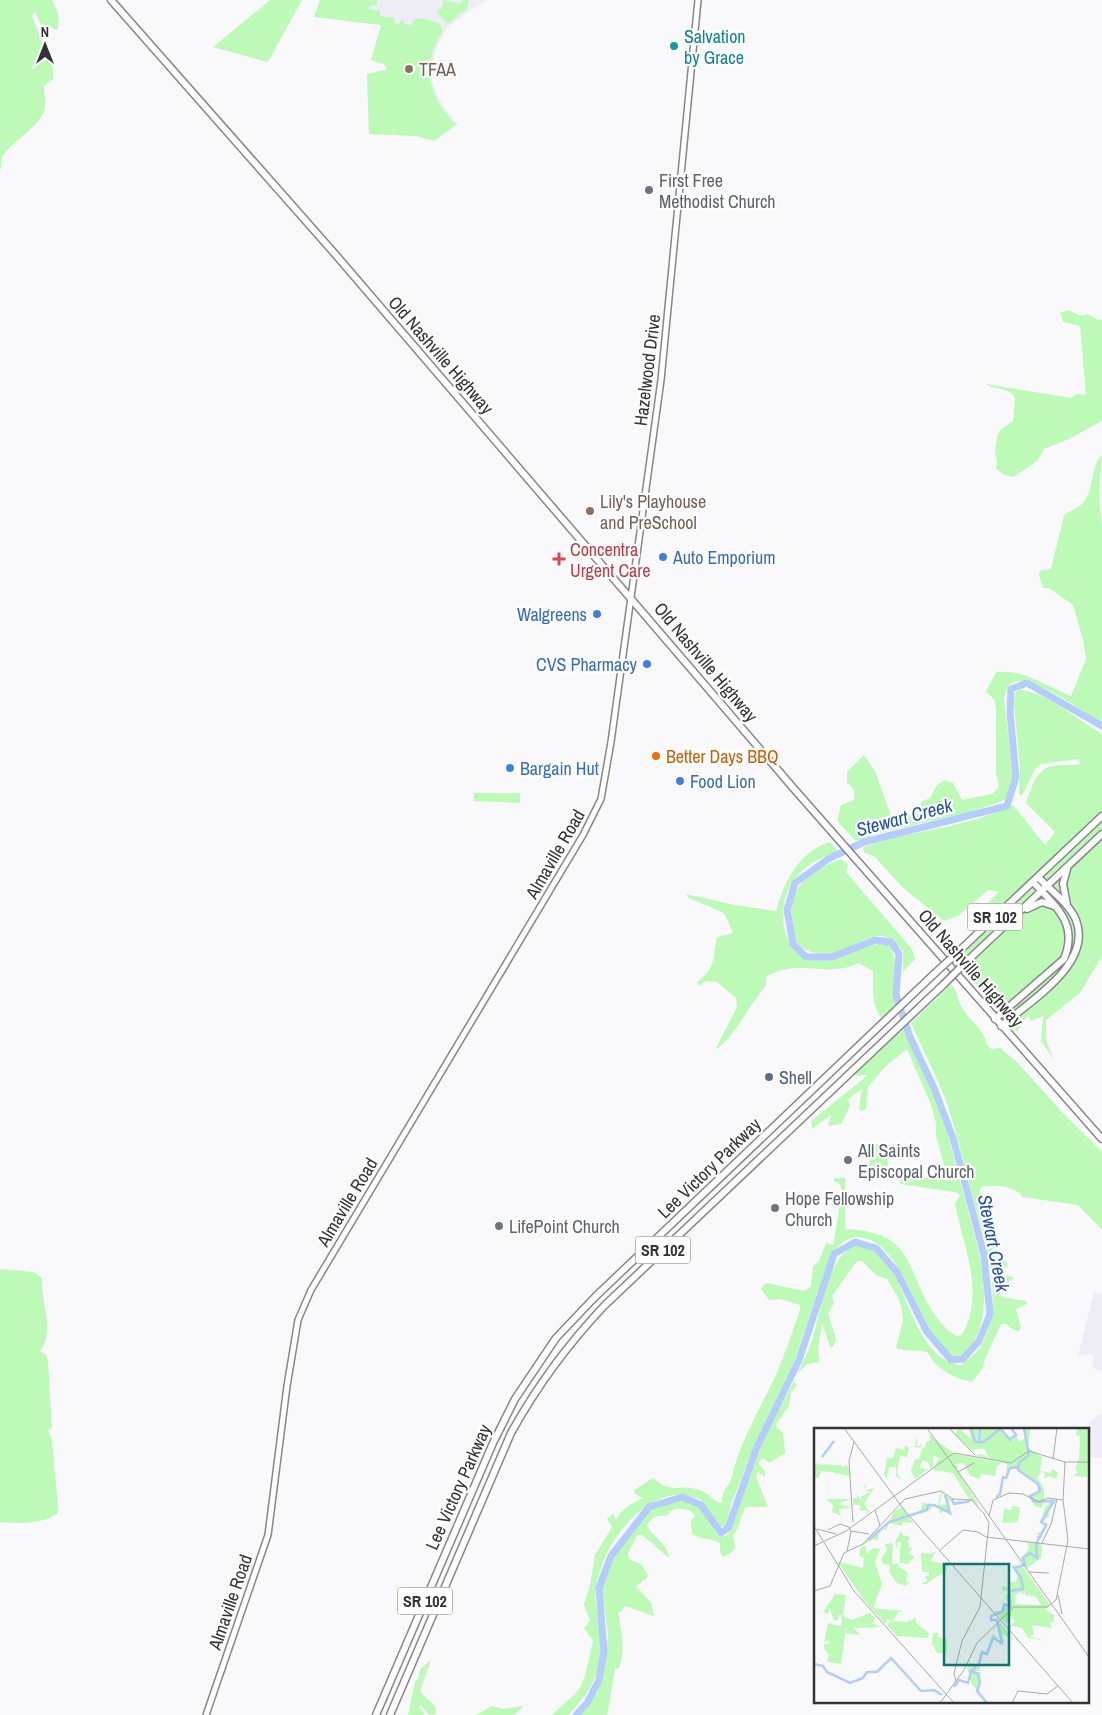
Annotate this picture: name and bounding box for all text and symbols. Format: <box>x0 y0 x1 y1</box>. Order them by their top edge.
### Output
north arrow <box>20 20 70 70</box>
text: N <box>41 23 49 41</box>
place label: Salvation by Grace <box>684 24 746 70</box>
marker: Salvation by Grace <box>668 40 680 52</box>
place label: TFAA <box>419 57 456 82</box>
marker: TFAA <box>403 63 415 75</box>
place label: First Free Methodist Church <box>659 168 776 214</box>
marker: First Free Methodist Church <box>643 184 655 196</box>
street label: Old Nashville Highway <box>383 290 500 420</box>
street label: Hazelwood Drive <box>628 313 666 427</box>
place label: Lily's Playhouse and PreSchool <box>600 489 706 535</box>
marker: Lily's Playhouse and PreSchool <box>584 505 596 517</box>
place label: Concentra Urgent Care <box>570 537 650 583</box>
place label: Auto Emporium <box>672 545 776 570</box>
marker: Auto Emporium <box>657 551 669 563</box>
marker: Concentra Urgent Care <box>552 552 566 566</box>
street label: Old Nashville Highway <box>648 597 764 728</box>
place label: Walgreens <box>517 602 587 627</box>
marker: Walgreens <box>591 608 603 620</box>
place label: CVS Pharmacy <box>536 652 638 677</box>
marker: CVS Pharmacy <box>641 658 653 670</box>
place label: Better Days BBQ <box>666 744 778 769</box>
marker: Better Days BBQ <box>650 750 662 762</box>
place label: Bargain Hut <box>520 756 599 781</box>
marker: Bargain Hut <box>504 762 516 774</box>
place label: Food Lion <box>690 769 756 794</box>
marker: Food Lion <box>674 775 686 787</box>
water label: Stewart Creek <box>853 791 956 842</box>
street label: Almaville Road <box>519 805 591 904</box>
street label: Old Nashville Highway <box>913 903 1030 1033</box>
road number: SR 102 <box>968 904 1022 930</box>
place label: Shell <box>779 1065 812 1090</box>
marker: Shell <box>763 1071 775 1083</box>
street label: Lee Victory Parkway <box>652 1112 767 1224</box>
place label: All Saints Episcopal Church <box>857 1138 975 1184</box>
street label: Almaville Road <box>310 1153 383 1252</box>
marker: All Saints Episcopal Church <box>842 1154 854 1166</box>
place label: Hope Fellowship Church <box>785 1186 894 1232</box>
water label: Stewart Creek <box>972 1192 1016 1295</box>
marker: Hope Fellowship Church <box>769 1202 781 1214</box>
place label: LifePoint Church <box>509 1214 620 1239</box>
marker: LifePoint Church <box>493 1220 505 1232</box>
road number: SR 102 <box>636 1236 690 1264</box>
street label: Lee Victory Parkway <box>419 1420 497 1554</box>
inset map <box>814 1428 1090 1702</box>
street label: Almaville Road <box>202 1551 258 1654</box>
road number: SR 102 <box>398 1588 452 1614</box>

